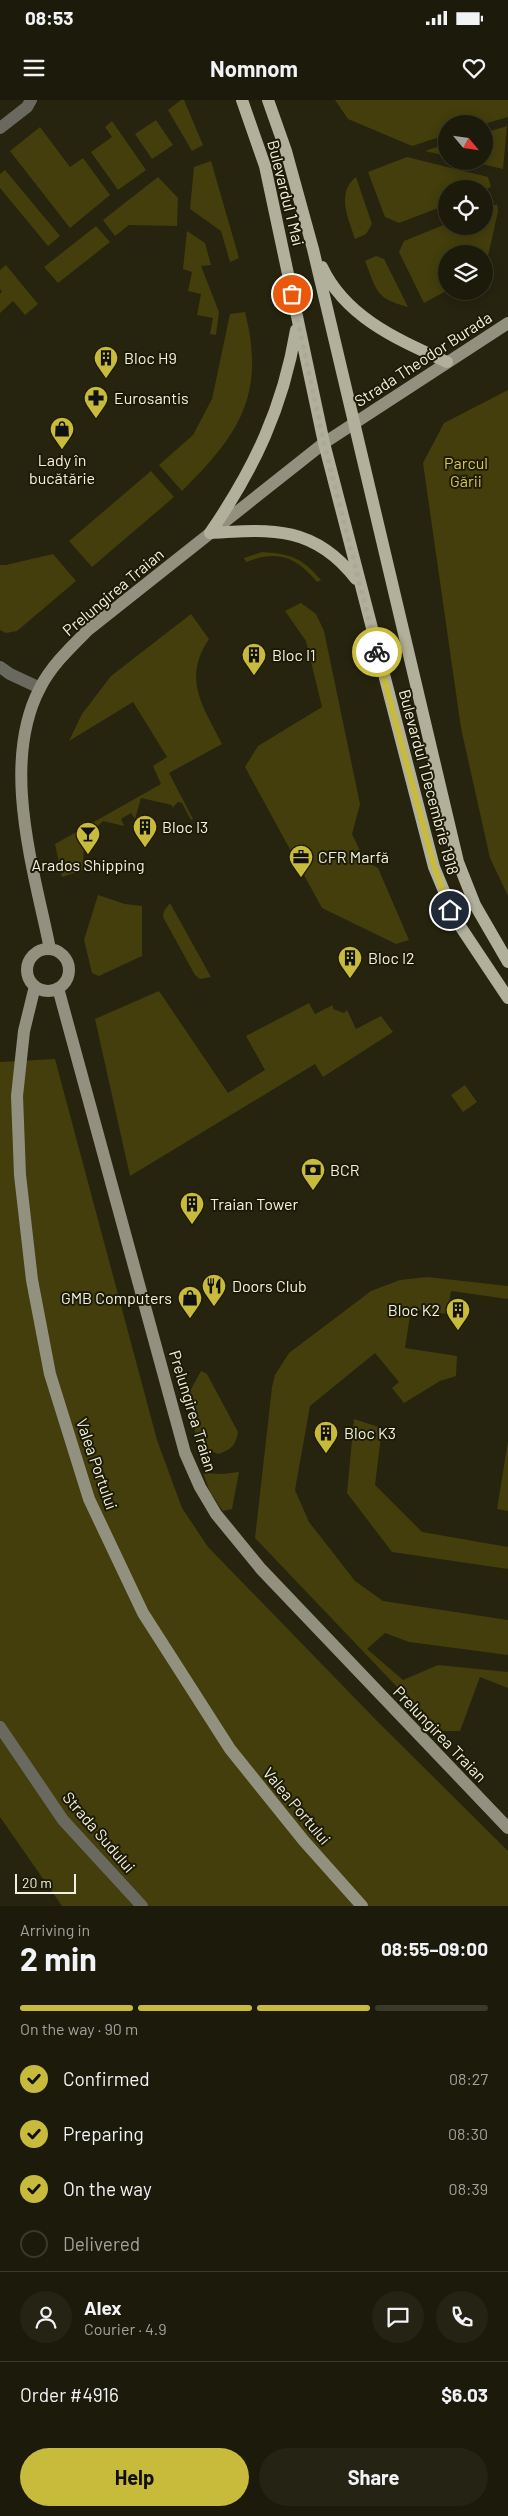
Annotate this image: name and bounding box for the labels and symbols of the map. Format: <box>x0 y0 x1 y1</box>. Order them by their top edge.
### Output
north arrow <box>438 115 492 170</box>
street label: Bulevardul 1 Mai <box>264 138 309 248</box>
pin <box>271 273 313 315</box>
street label: Strada Theodor Burada <box>351 307 495 410</box>
building icon: Bloc H9 <box>93 345 119 379</box>
place label: Bloc H9 <box>124 348 177 367</box>
pharmacy icon: Eurosantis <box>83 385 109 419</box>
place label: Eurosantis <box>114 388 189 407</box>
shop icon: Lady în bucătărie <box>49 416 75 450</box>
place label: Lady în bucătărie <box>29 450 95 487</box>
park label: Parcul Gării <box>444 453 488 490</box>
street label: Prelungirea Traian <box>58 544 167 639</box>
courier <box>352 627 402 677</box>
building icon: Bloc I1 <box>241 642 267 676</box>
place label: Bloc I1 <box>272 645 316 664</box>
street label: Bulevardul 1 Decembrie 1918 <box>396 687 463 877</box>
building icon: Bloc I3 <box>132 814 158 848</box>
place label: Bloc I3 <box>162 817 208 836</box>
bar icon: Arados Shipping <box>75 821 101 855</box>
office icon: CFR Marfă <box>288 844 314 878</box>
place label: CFR Marfă <box>318 847 389 866</box>
place label: Arados Shipping <box>31 855 145 874</box>
pin <box>429 889 471 931</box>
building icon: Bloc I2 <box>337 945 363 979</box>
place label: Bloc I2 <box>368 948 415 967</box>
bank icon: BCR <box>300 1157 326 1191</box>
place label: BCR <box>330 1160 360 1179</box>
building icon: Traian Tower <box>179 1191 205 1225</box>
place label: Traian Tower <box>210 1194 298 1213</box>
restaurant icon: Doors Club <box>201 1273 227 1307</box>
place label: Doors Club <box>232 1276 307 1295</box>
shop icon: GMB Computers <box>177 1285 203 1319</box>
place label: GMB Computers <box>61 1288 172 1307</box>
building icon: Bloc K2 <box>445 1297 471 1331</box>
place label: Bloc K2 <box>388 1300 440 1319</box>
street label: Prelungirea Traian <box>166 1348 221 1474</box>
street label: Valea Portului <box>73 1416 122 1512</box>
building icon: Bloc K3 <box>313 1420 339 1454</box>
place label: Bloc K3 <box>344 1423 396 1442</box>
street label: Prelungirea Traian <box>390 1682 491 1786</box>
street label: Valea Portului <box>260 1763 335 1848</box>
street label: Strada Sudului <box>59 1787 140 1876</box>
scale bar <box>15 1871 76 1894</box>

